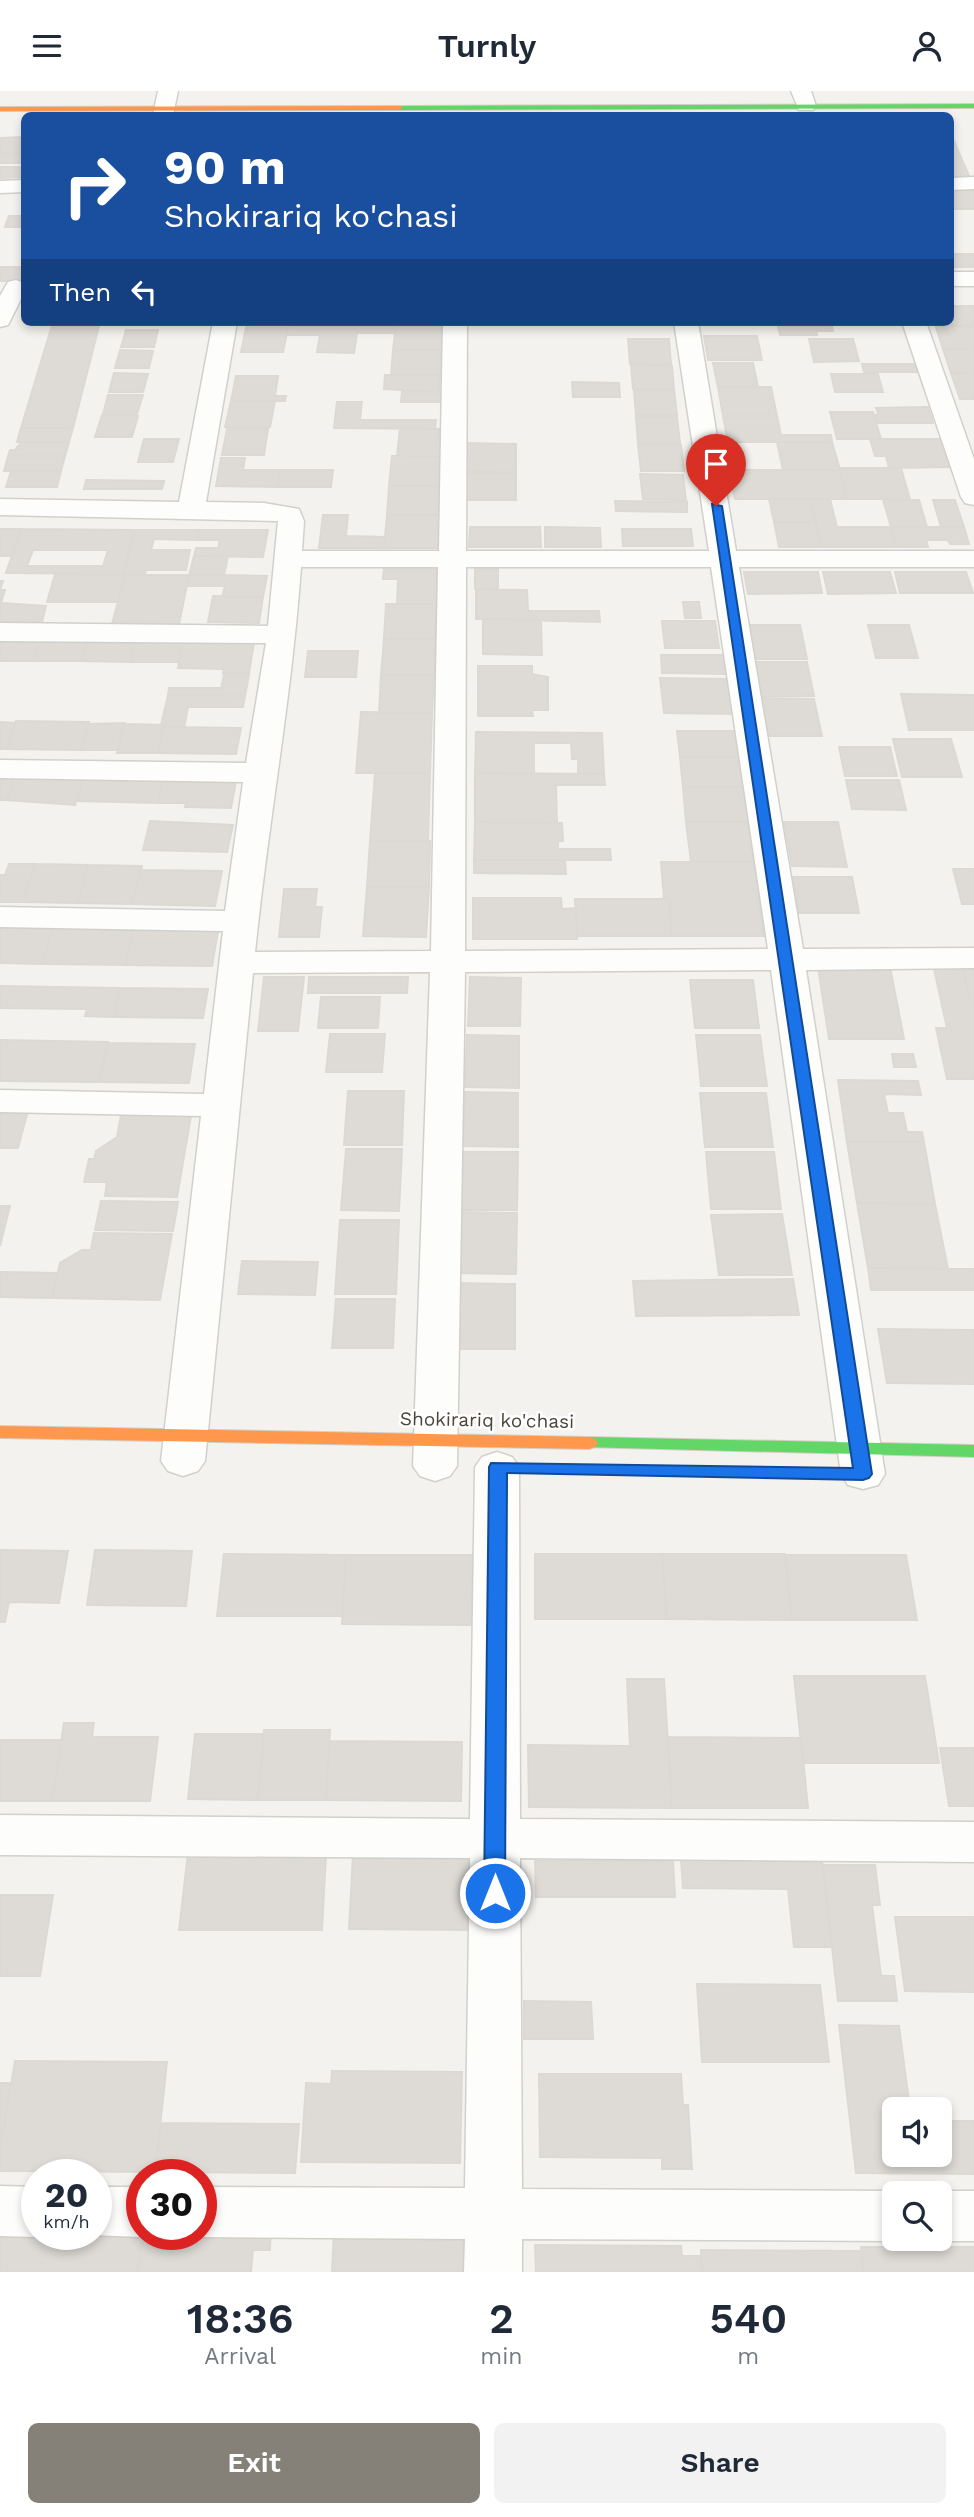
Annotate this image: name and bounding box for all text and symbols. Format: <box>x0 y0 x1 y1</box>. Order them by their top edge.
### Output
icon: menu <box>28 27 66 65</box>
text: Turnly <box>438 27 536 65</box>
icon: person <box>908 27 946 65</box>
text: 90 m <box>164 138 286 196</box>
icon: right <box>49 140 140 231</box>
text: Shokirariq ko'chasi <box>164 197 458 235</box>
icon: left <box>125 273 163 311</box>
text: Then <box>49 277 111 307</box>
pin <box>686 434 746 506</box>
icon: arrive <box>697 445 735 483</box>
street label: Shokirariq ko'chasi <box>400 1407 574 1433</box>
position arrow <box>458 1856 532 1930</box>
map controls <box>882 2097 952 2251</box>
button: sound <box>882 2097 952 2167</box>
speed limit sign: 30 <box>126 2159 217 2250</box>
text: 20 <box>45 2174 88 2216</box>
button: search <box>882 2181 952 2251</box>
text: km/h <box>43 2211 90 2232</box>
text: 18:36 <box>187 2294 294 2343</box>
text: 2 <box>489 2294 514 2343</box>
text: 540 <box>709 2294 787 2343</box>
text: Arrival <box>204 2343 276 2370</box>
text: min <box>480 2343 523 2370</box>
text: m <box>737 2343 759 2370</box>
button: Exit <box>28 2423 480 2503</box>
button: Share <box>494 2423 946 2503</box>

